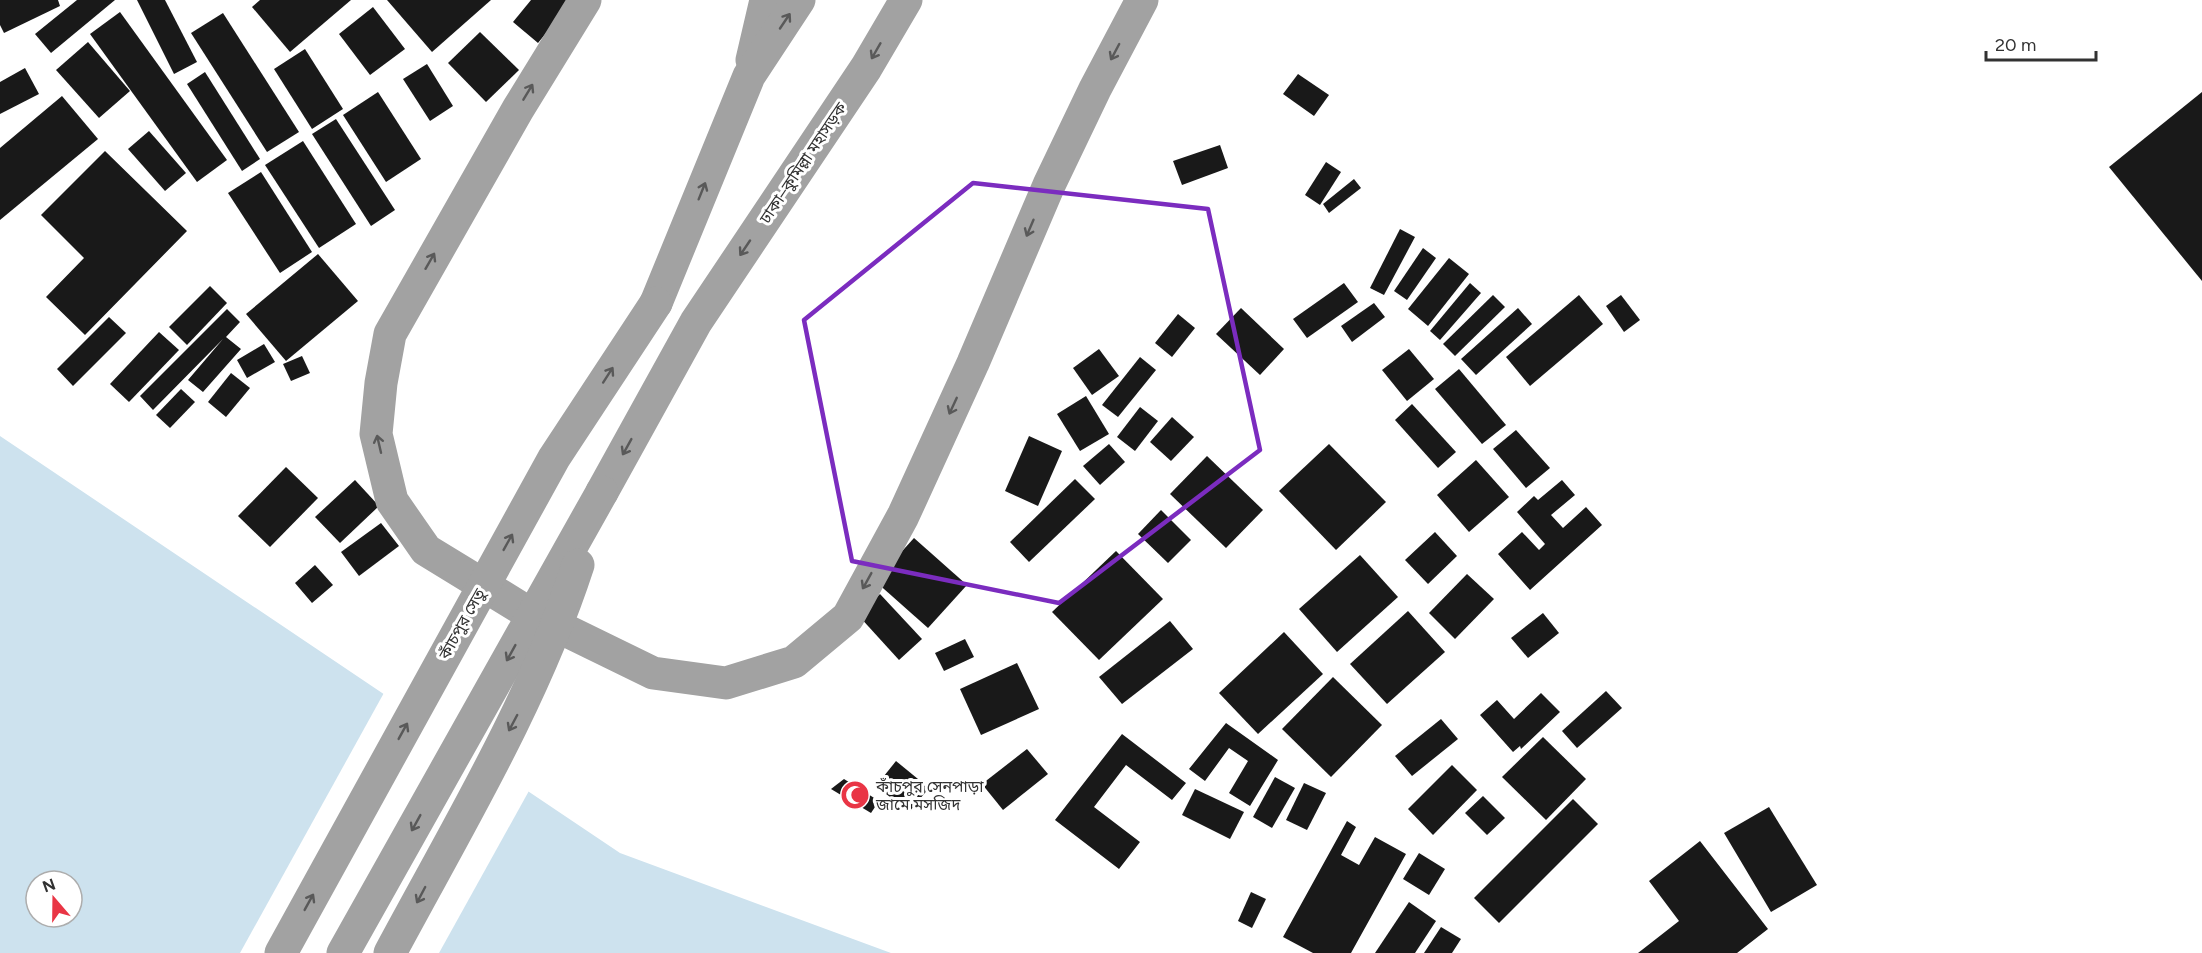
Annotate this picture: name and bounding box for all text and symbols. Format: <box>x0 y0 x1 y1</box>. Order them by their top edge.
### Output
one-way arrow <box>779 12 792 29</box>
scale bar <box>1986 24 2096 62</box>
text: 20 m <box>1995 34 2036 56</box>
one-way arrow <box>870 42 882 59</box>
one-way arrow <box>1108 42 1120 60</box>
one-way arrow <box>522 84 534 101</box>
street label: ঢাকা–কুমিল্লা মহাসড়ক <box>755 98 851 228</box>
one-way arrow <box>697 182 708 201</box>
one-way arrow <box>1024 218 1036 236</box>
one-way arrow <box>739 239 751 256</box>
one-way arrow <box>425 253 437 270</box>
one-way arrow <box>603 367 615 384</box>
one-way arrow <box>947 397 958 415</box>
one-way arrow <box>372 435 384 454</box>
one-way arrow <box>621 438 633 455</box>
one-way arrow <box>502 534 514 551</box>
one-way arrow <box>861 572 872 590</box>
street label: কাঁচপুর সেতু <box>434 585 490 664</box>
one-way arrow <box>505 645 517 662</box>
one-way arrow <box>507 714 519 731</box>
one-way arrow <box>397 723 409 740</box>
place label: কাঁচপুর সেনপাড়া জামে মসজিদ <box>875 777 984 814</box>
mosque icon: কাঁচপুর সেনপাড়া জামে মসজিদ <box>839 779 871 811</box>
one-way arrow <box>410 814 421 832</box>
north arrow <box>24 869 84 929</box>
text: N <box>40 874 58 896</box>
one-way arrow <box>415 886 427 903</box>
one-way arrow <box>303 894 315 911</box>

